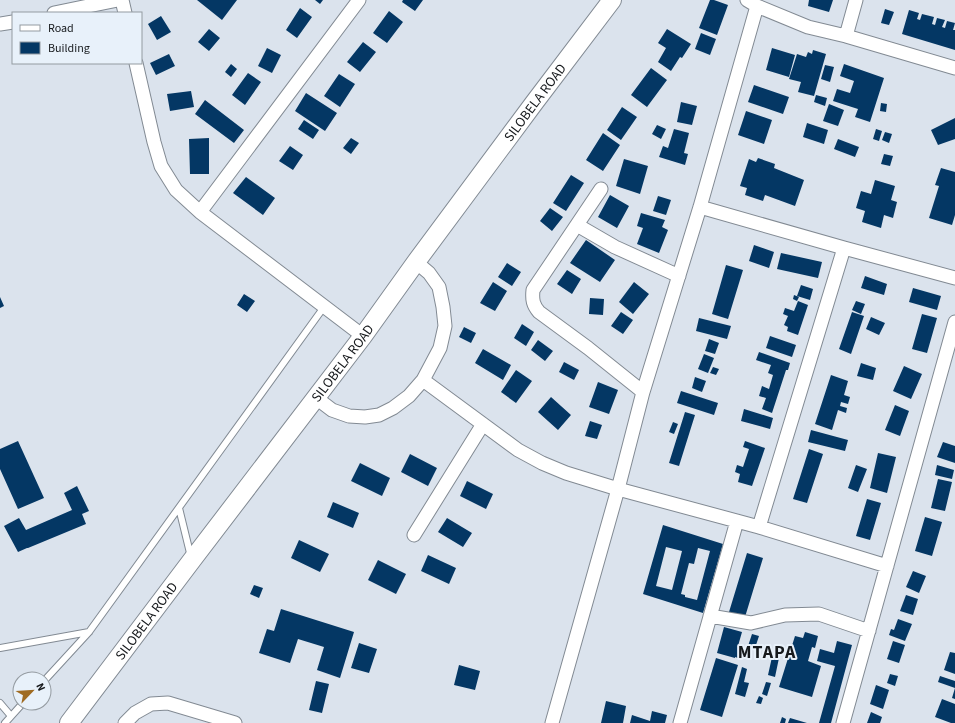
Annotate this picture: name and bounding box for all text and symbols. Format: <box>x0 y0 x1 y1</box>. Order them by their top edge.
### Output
legend <box>12 12 142 64</box>
text: Road <box>48 20 74 37</box>
text: Building <box>48 40 90 57</box>
street label: SILOBELA ROAD <box>500 60 571 146</box>
street label: SILOBELA ROAD <box>307 321 379 407</box>
street label: SILOBELA ROAD <box>111 578 183 665</box>
district label: MTAPA <box>738 640 796 665</box>
north arrow <box>12 671 52 711</box>
text: N <box>32 680 49 693</box>

